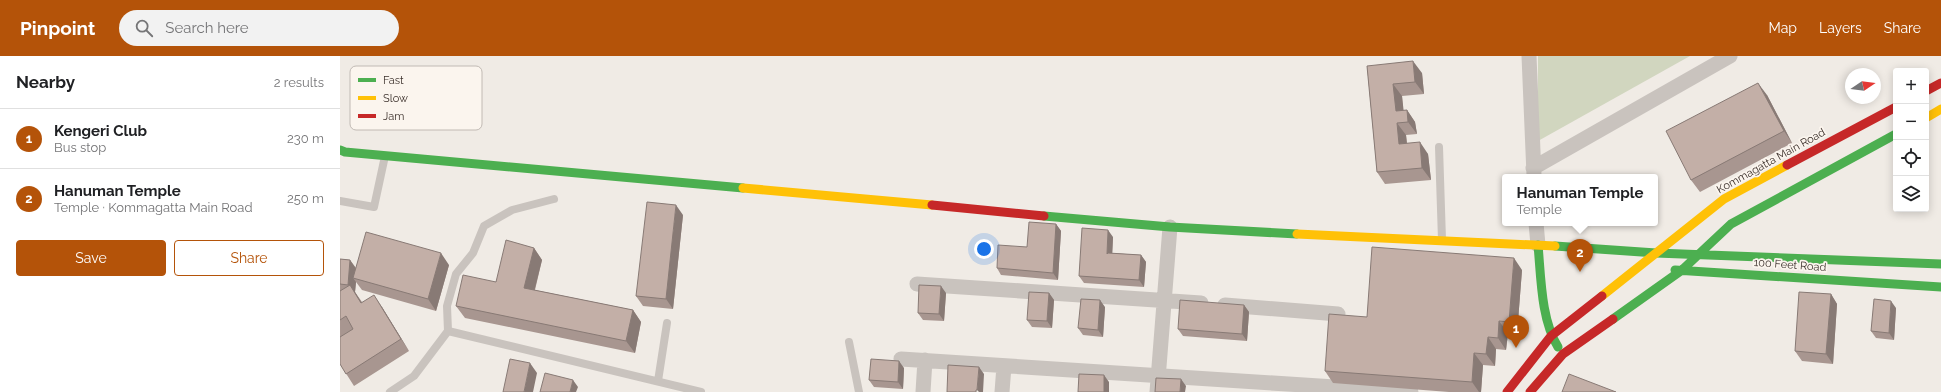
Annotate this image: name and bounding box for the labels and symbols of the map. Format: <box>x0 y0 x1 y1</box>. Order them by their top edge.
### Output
legend <box>350 66 482 130</box>
north arrow <box>1845 68 1881 104</box>
text: Fast <box>383 74 404 87</box>
text: Slow <box>383 92 408 105</box>
text: Jam <box>383 110 404 123</box>
street label: Kommagatta Main Road <box>1714 126 1828 196</box>
your location <box>974 239 994 259</box>
pin: 2 <box>1567 239 1593 272</box>
street label: 100 Feet Road <box>1753 256 1827 274</box>
pin: 1 <box>1503 315 1529 348</box>

